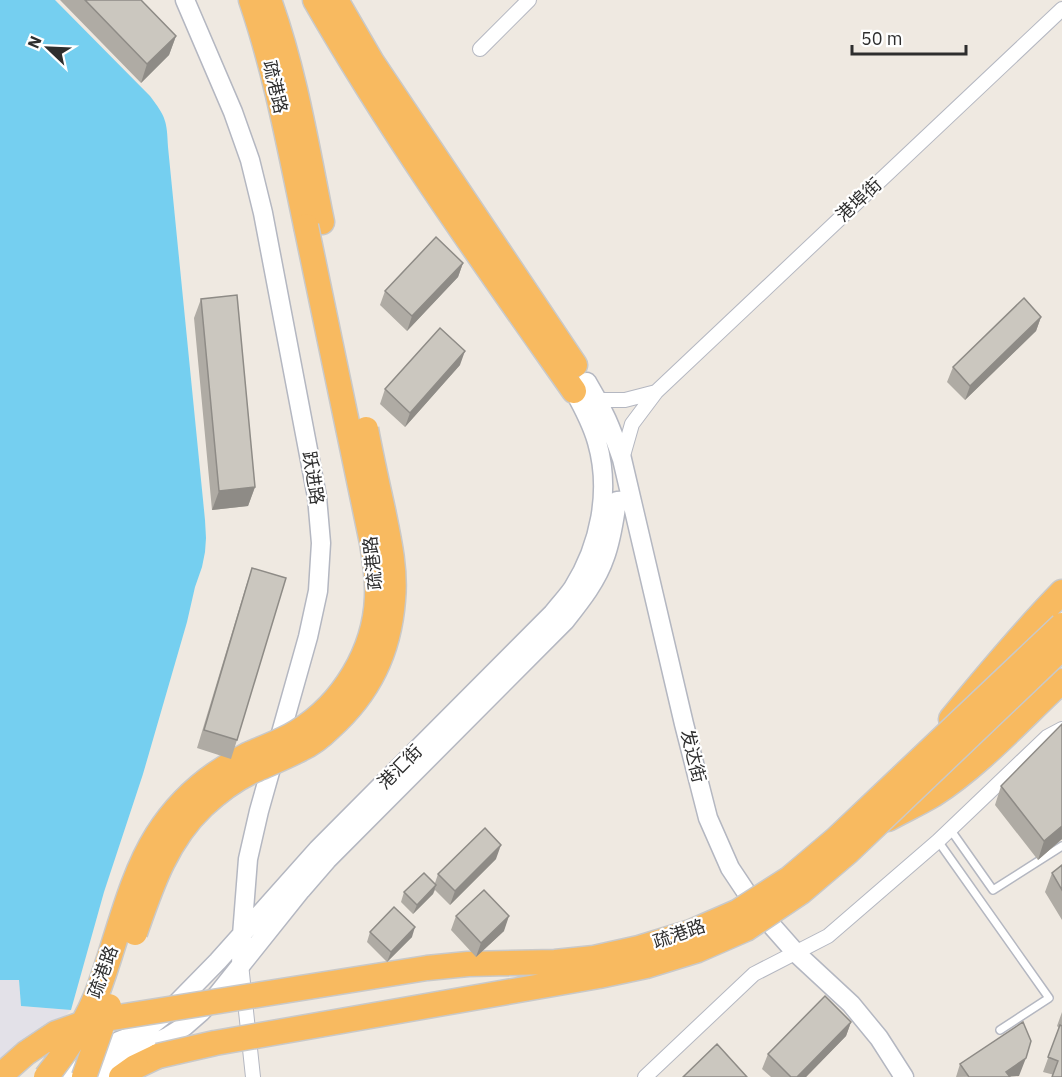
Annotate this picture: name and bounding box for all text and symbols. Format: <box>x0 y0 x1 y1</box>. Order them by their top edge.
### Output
north arrow <box>18 18 78 78</box>
scale bar <box>852 18 966 56</box>
text: 50 m <box>861 27 903 50</box>
text: N <box>23 33 46 51</box>
street label: 疏港路 <box>258 58 293 116</box>
street label: 港埠街 <box>831 173 886 226</box>
street label: 跃进路 <box>298 449 329 506</box>
street label: 疏港路 <box>358 535 387 591</box>
street label: 发达街 <box>676 727 711 785</box>
street label: 港汇街 <box>372 739 427 794</box>
street label: 疏港路 <box>650 914 708 953</box>
street label: 疏港路 <box>82 943 123 1001</box>

